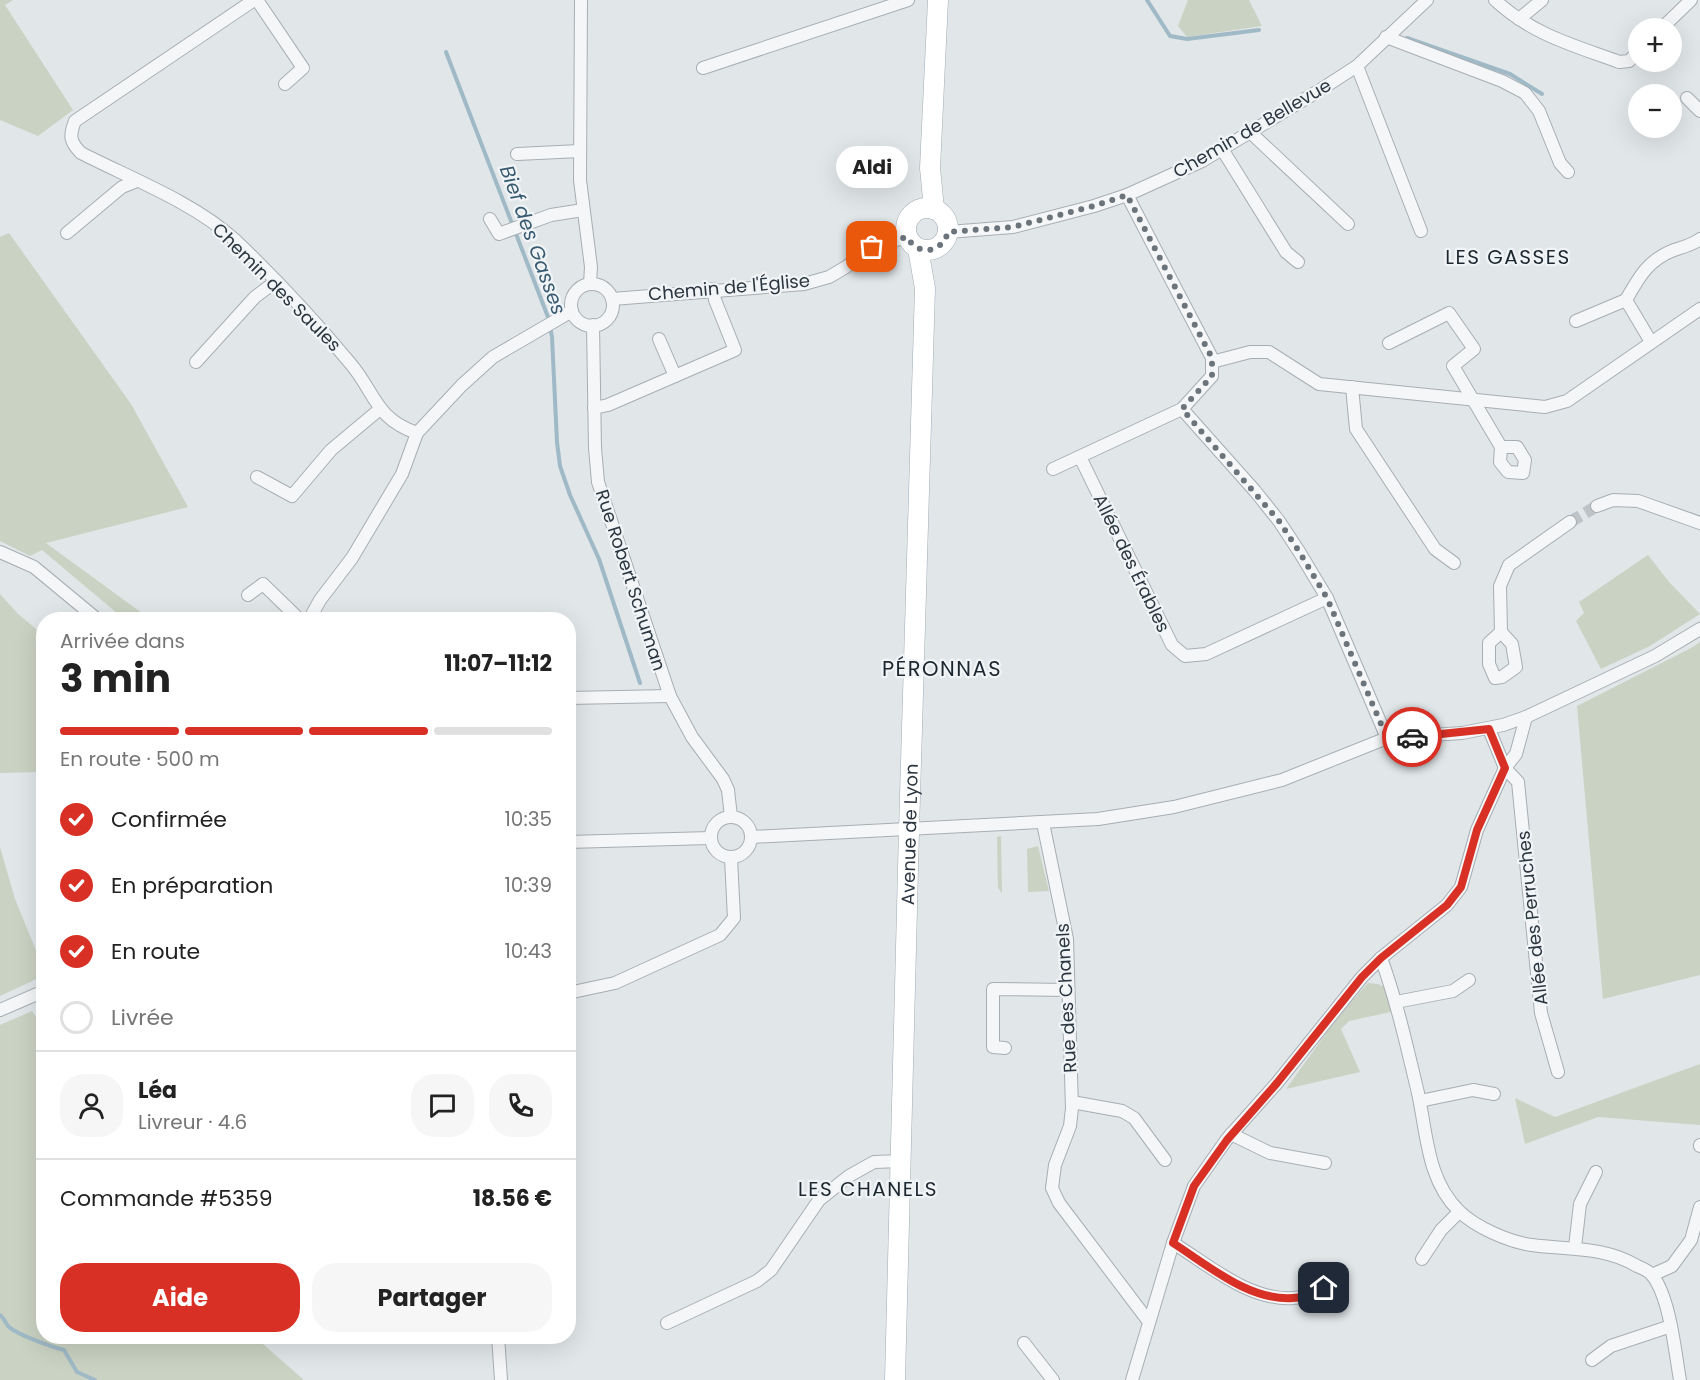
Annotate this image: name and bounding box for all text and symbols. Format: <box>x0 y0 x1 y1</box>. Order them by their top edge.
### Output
map controls <box>1628 18 1682 138</box>
button: + <box>1628 18 1682 72</box>
street label: Chemin de Bellevue <box>1168 72 1336 184</box>
button: − <box>1628 84 1682 138</box>
callout: Aldi <box>836 145 908 187</box>
text: Aldi <box>852 153 892 181</box>
water label: Bief des Gasses <box>493 161 573 319</box>
street label: Chemin des Saules <box>207 217 347 357</box>
pin <box>846 221 897 272</box>
icon: bag <box>855 230 888 263</box>
district label: LES GASSES <box>1445 243 1571 271</box>
street label: Chemin de l'Église <box>647 267 811 307</box>
street label: Rue Robert Schuman <box>590 486 672 674</box>
street label: Allée des Érables <box>1088 490 1176 636</box>
text: Arrivée dans <box>60 627 185 655</box>
text: 11:07–11:12 <box>444 648 552 679</box>
text: 3 min <box>60 651 171 706</box>
district label: PÉRONNAS <box>882 654 1002 683</box>
courier <box>1382 707 1442 767</box>
icon: car <box>1396 721 1429 754</box>
text: En route · 500 m <box>60 745 220 773</box>
street label: Avenue de Lyon <box>895 763 923 905</box>
icon: check <box>60 803 93 836</box>
text: Confirmée <box>111 804 227 835</box>
text: 10:35 <box>504 805 552 833</box>
street label: Allée des Perruches <box>1510 830 1554 1006</box>
icon: check <box>60 869 93 902</box>
text: En préparation <box>111 870 273 901</box>
text: 10:39 <box>504 871 552 899</box>
street label: Rue des Chanels <box>1050 922 1082 1074</box>
icon: check <box>60 935 93 968</box>
text: En route <box>111 936 200 967</box>
text: 10:43 <box>504 937 552 965</box>
text: Livrée <box>111 1002 174 1033</box>
button: person <box>60 1074 123 1137</box>
button: chat <box>411 1074 474 1137</box>
button: phone <box>489 1074 552 1137</box>
text: Léa <box>138 1075 177 1106</box>
text: Livreur · 4.6 <box>138 1108 247 1136</box>
district label: LES CHANELS <box>798 1175 938 1203</box>
text: Commande #5359 <box>60 1183 273 1214</box>
text: 18.56 € <box>473 1183 552 1214</box>
pin <box>1298 1262 1349 1313</box>
button: Aide <box>60 1263 300 1332</box>
button: Partager <box>312 1263 552 1332</box>
icon: home <box>1307 1271 1340 1304</box>

